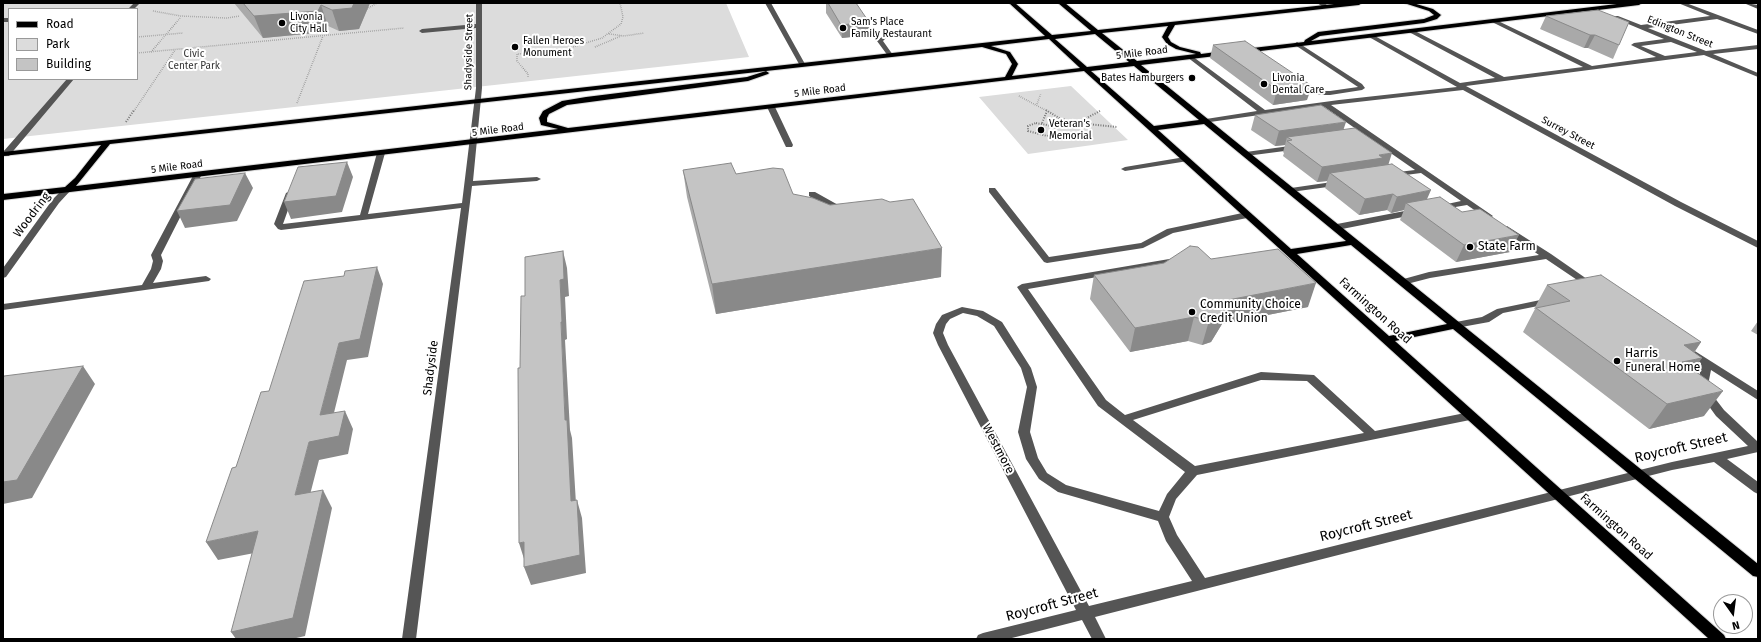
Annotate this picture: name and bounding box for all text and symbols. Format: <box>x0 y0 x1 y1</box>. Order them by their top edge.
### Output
legend <box>8 8 138 80</box>
place label: Livonia City Hall <box>290 11 328 34</box>
street label: Edington Street <box>1645 13 1715 51</box>
street label: Shadyside Street <box>462 14 476 90</box>
place label: Sam's Place Family Restaurant <box>851 16 932 40</box>
text: Road <box>46 17 74 31</box>
marker: Livonia City Hall <box>277 18 287 28</box>
marker: Sam's Place Family Restaurant <box>838 23 848 33</box>
place label: Fallen Heroes Monument <box>523 35 584 58</box>
text: Park <box>46 37 70 51</box>
marker: Fallen Heroes Monument <box>510 42 520 52</box>
street label: 5 Mile Road <box>1115 44 1169 62</box>
park label: Civic Center Park <box>168 48 220 72</box>
text: Building <box>46 57 91 71</box>
place label: Bates Hamburgers <box>1101 72 1184 84</box>
place label: Livonia Dental Care <box>1272 72 1324 96</box>
marker: Bates Hamburgers <box>1187 73 1197 83</box>
marker: Livonia Dental Care <box>1259 79 1269 89</box>
street label: 5 Mile Road <box>793 82 847 100</box>
street label: Surrey Street <box>1539 114 1597 152</box>
place label: Veteran's Memorial <box>1049 118 1092 142</box>
street label: 5 Mile Road <box>471 121 525 139</box>
marker: Veteran's Memorial <box>1036 125 1046 135</box>
street label: 5 Mile Road <box>150 158 204 176</box>
street label: Woodring <box>11 190 53 240</box>
place label: State Farm <box>1478 240 1536 254</box>
marker: State Farm <box>1465 242 1475 252</box>
street label: Farmington Road <box>1336 275 1414 347</box>
place label: Community Choice Credit Union <box>1200 298 1301 326</box>
marker: Community Choice Credit Union <box>1187 307 1197 317</box>
street label: Shadyside <box>420 339 442 397</box>
place label: Harris Funeral Home <box>1625 347 1700 375</box>
marker: Harris Funeral Home <box>1612 356 1622 366</box>
street label: Westmore <box>979 422 1017 476</box>
street label: Roycroft Street <box>1633 429 1729 467</box>
street label: Farmington Road <box>1577 491 1655 563</box>
street label: Roycroft Street <box>1318 506 1414 546</box>
street label: Roycroft Street <box>1004 585 1100 625</box>
north arrow <box>1713 594 1753 634</box>
text: N <box>1731 618 1741 632</box>

